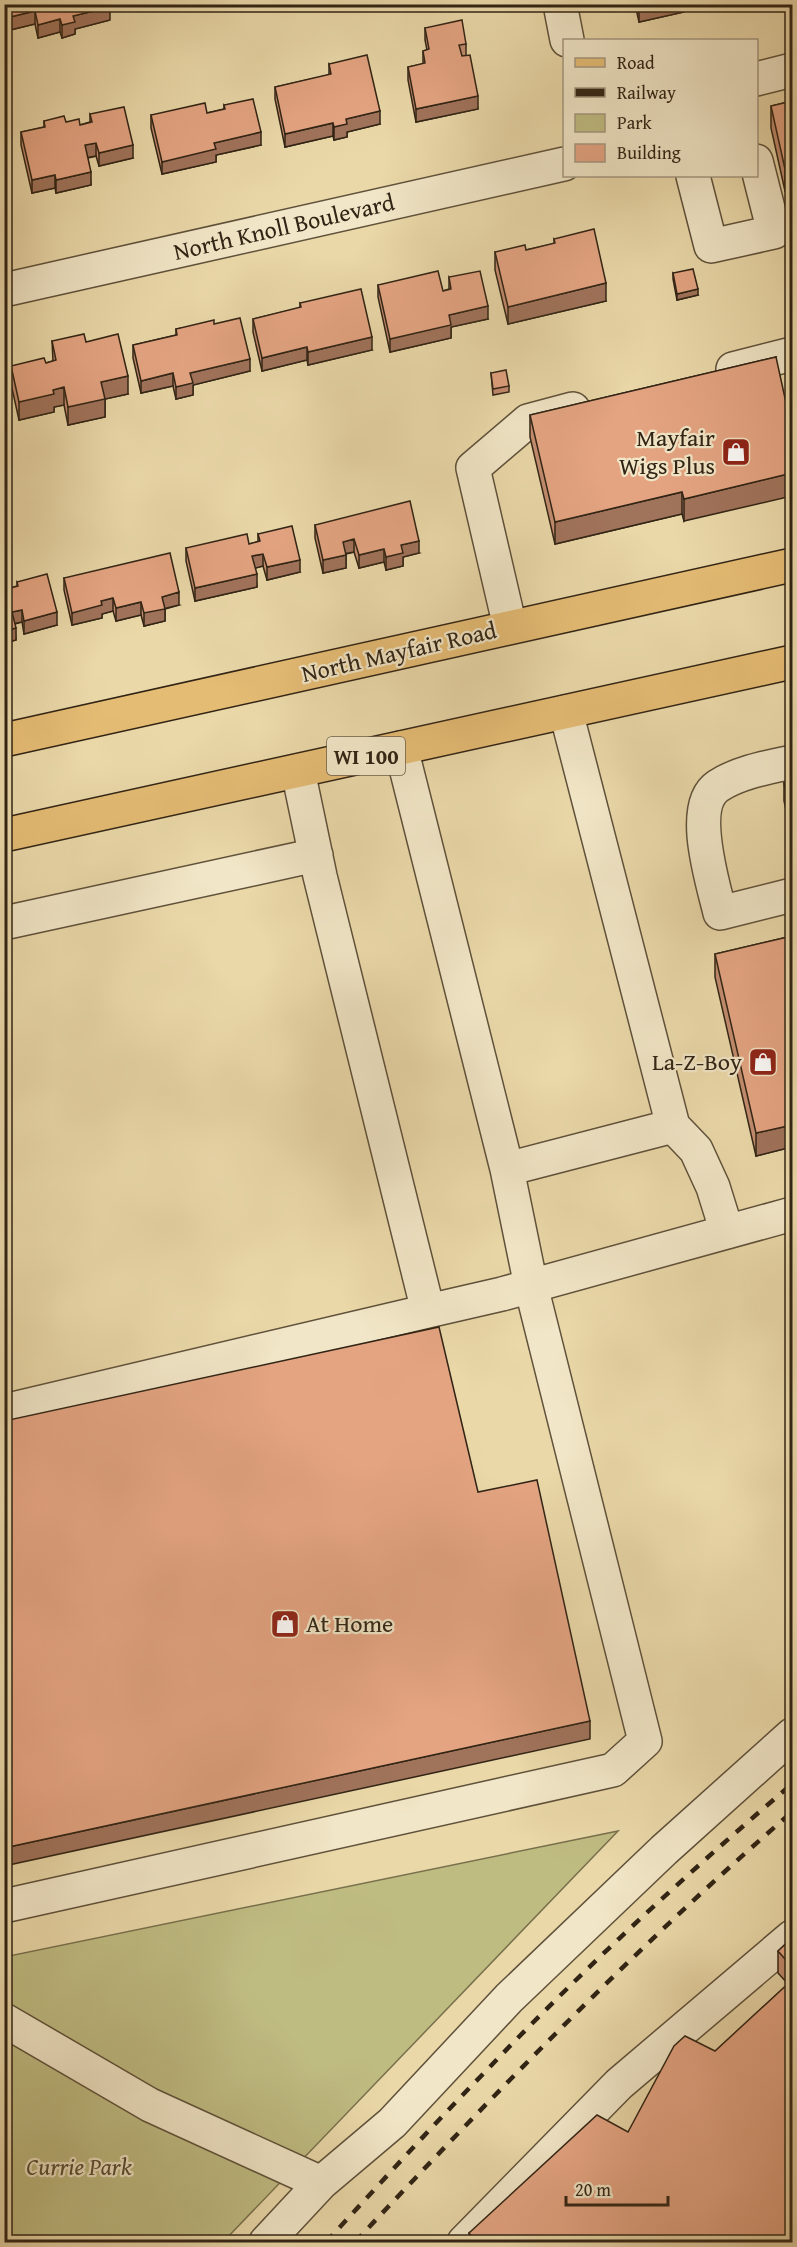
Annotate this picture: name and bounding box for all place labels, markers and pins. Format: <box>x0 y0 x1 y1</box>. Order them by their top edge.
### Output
place label: Mayfair Wigs Plus <box>619 420 715 483</box>
shop icon: Mayfair Wigs Plus <box>720 436 752 468</box>
place label: La-Z-Boy <box>652 1044 742 1079</box>
shop icon: La-Z-Boy <box>747 1046 779 1078</box>
place label: At Home <box>306 1606 393 1641</box>
shop icon: At Home <box>269 1608 301 1640</box>

